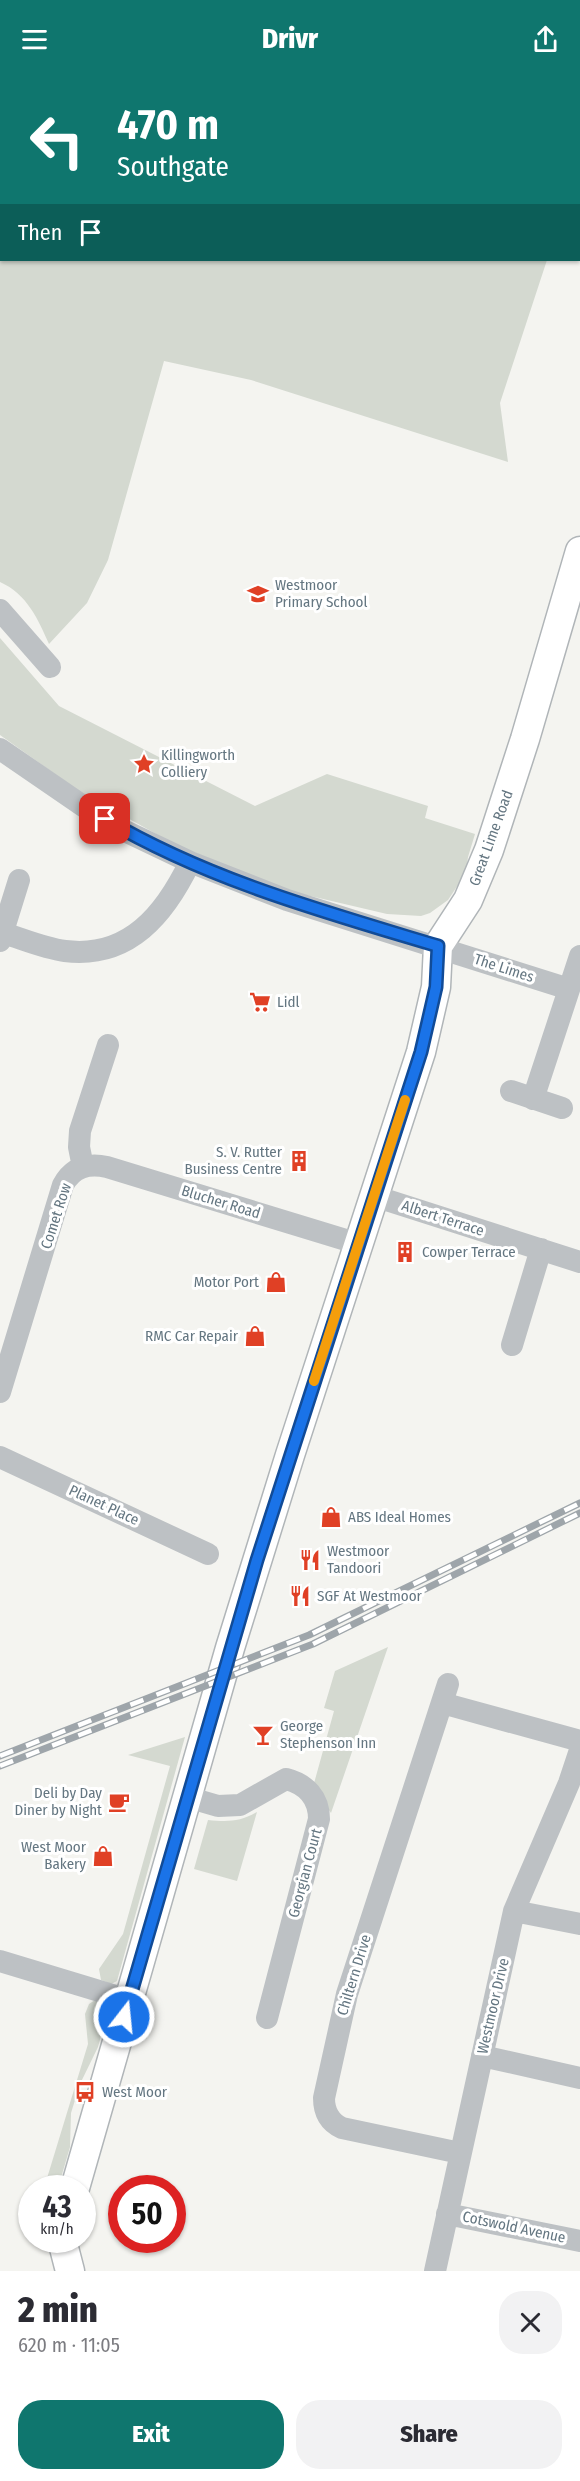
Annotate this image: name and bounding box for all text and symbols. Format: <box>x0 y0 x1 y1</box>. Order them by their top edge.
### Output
icon: menu <box>18 23 51 56</box>
text: Drivr <box>262 23 318 55</box>
icon: share <box>529 23 562 56</box>
text: 470 m <box>117 100 219 150</box>
icon: left <box>18 102 96 180</box>
text: Southgate <box>117 151 229 183</box>
icon: arrive <box>74 216 107 249</box>
text: Then <box>18 219 62 246</box>
place label: Westmoor Primary School <box>275 576 367 611</box>
school or university icon: Westmoor Primary School <box>246 582 270 606</box>
place label: Killingworth Colliery <box>161 746 235 781</box>
place icon: Killingworth Colliery <box>132 752 156 776</box>
street label: Great Lime Road <box>465 788 517 888</box>
pin <box>79 793 130 844</box>
icon: arrive <box>88 802 121 835</box>
street label: The Limes <box>472 950 536 986</box>
supermarket icon: Lidl <box>248 990 272 1014</box>
place label: Lidl <box>277 993 299 1011</box>
place label: S. V. Rutter Business Centre <box>184 1143 283 1178</box>
building icon: S. V. Rutter Business Centre <box>287 1149 311 1173</box>
street label: Comet Row <box>37 1181 75 1251</box>
street label: Blucher Road <box>179 1181 263 1223</box>
street label: Albert Terrace <box>400 1196 486 1240</box>
building icon: Cowper Terrace <box>393 1240 417 1264</box>
place label: Cowper Terrace <box>422 1243 516 1261</box>
shop icon: Motor Port <box>264 1270 288 1294</box>
place label: Motor Port <box>194 1273 259 1291</box>
shop icon: RMC Car Repair <box>243 1324 267 1348</box>
place label: RMC Car Repair <box>145 1327 239 1345</box>
street label: Planet Place <box>66 1481 142 1529</box>
shop icon: ABS Ideal Homes <box>319 1505 343 1529</box>
place label: ABS Ideal Homes <box>348 1508 451 1526</box>
place label: Westmoor Tandoori <box>327 1542 390 1577</box>
restaurant icon: Westmoor Tandoori <box>298 1548 322 1572</box>
restaurant icon: SGF At Westmoor <box>288 1584 312 1608</box>
place label: SGF At Westmoor <box>317 1587 423 1605</box>
place label: George Stephenson Inn <box>280 1717 376 1752</box>
bar icon: George Stephenson Inn <box>251 1723 275 1747</box>
place label: Deli by Day Diner by Night <box>15 1784 102 1819</box>
cafe icon: Deli by Day Diner by Night <box>107 1790 131 1814</box>
street label: Georgian Court <box>284 1826 326 1920</box>
place label: West Moor Bakery <box>21 1838 87 1873</box>
shop icon: West Moor Bakery <box>91 1844 115 1868</box>
street label: Chiltern Drive <box>333 1932 375 2018</box>
street label: Westmoor Drive <box>473 1956 513 2056</box>
position arrow <box>92 1985 156 2049</box>
bus stop icon: West Moor <box>73 2080 97 2104</box>
place label: West Moor <box>102 2083 168 2101</box>
speed limit sign: 50 <box>108 2175 186 2253</box>
text: 43 <box>42 2189 72 2225</box>
street label: Cotswold Avenue <box>461 2207 567 2247</box>
text: km/h <box>40 2220 74 2238</box>
text: 2 min <box>18 2288 98 2332</box>
button: close <box>499 2291 562 2354</box>
text: 620 m · 11:05 <box>18 2333 120 2357</box>
button: Exit <box>18 2400 284 2469</box>
button: Share <box>296 2400 562 2469</box>

